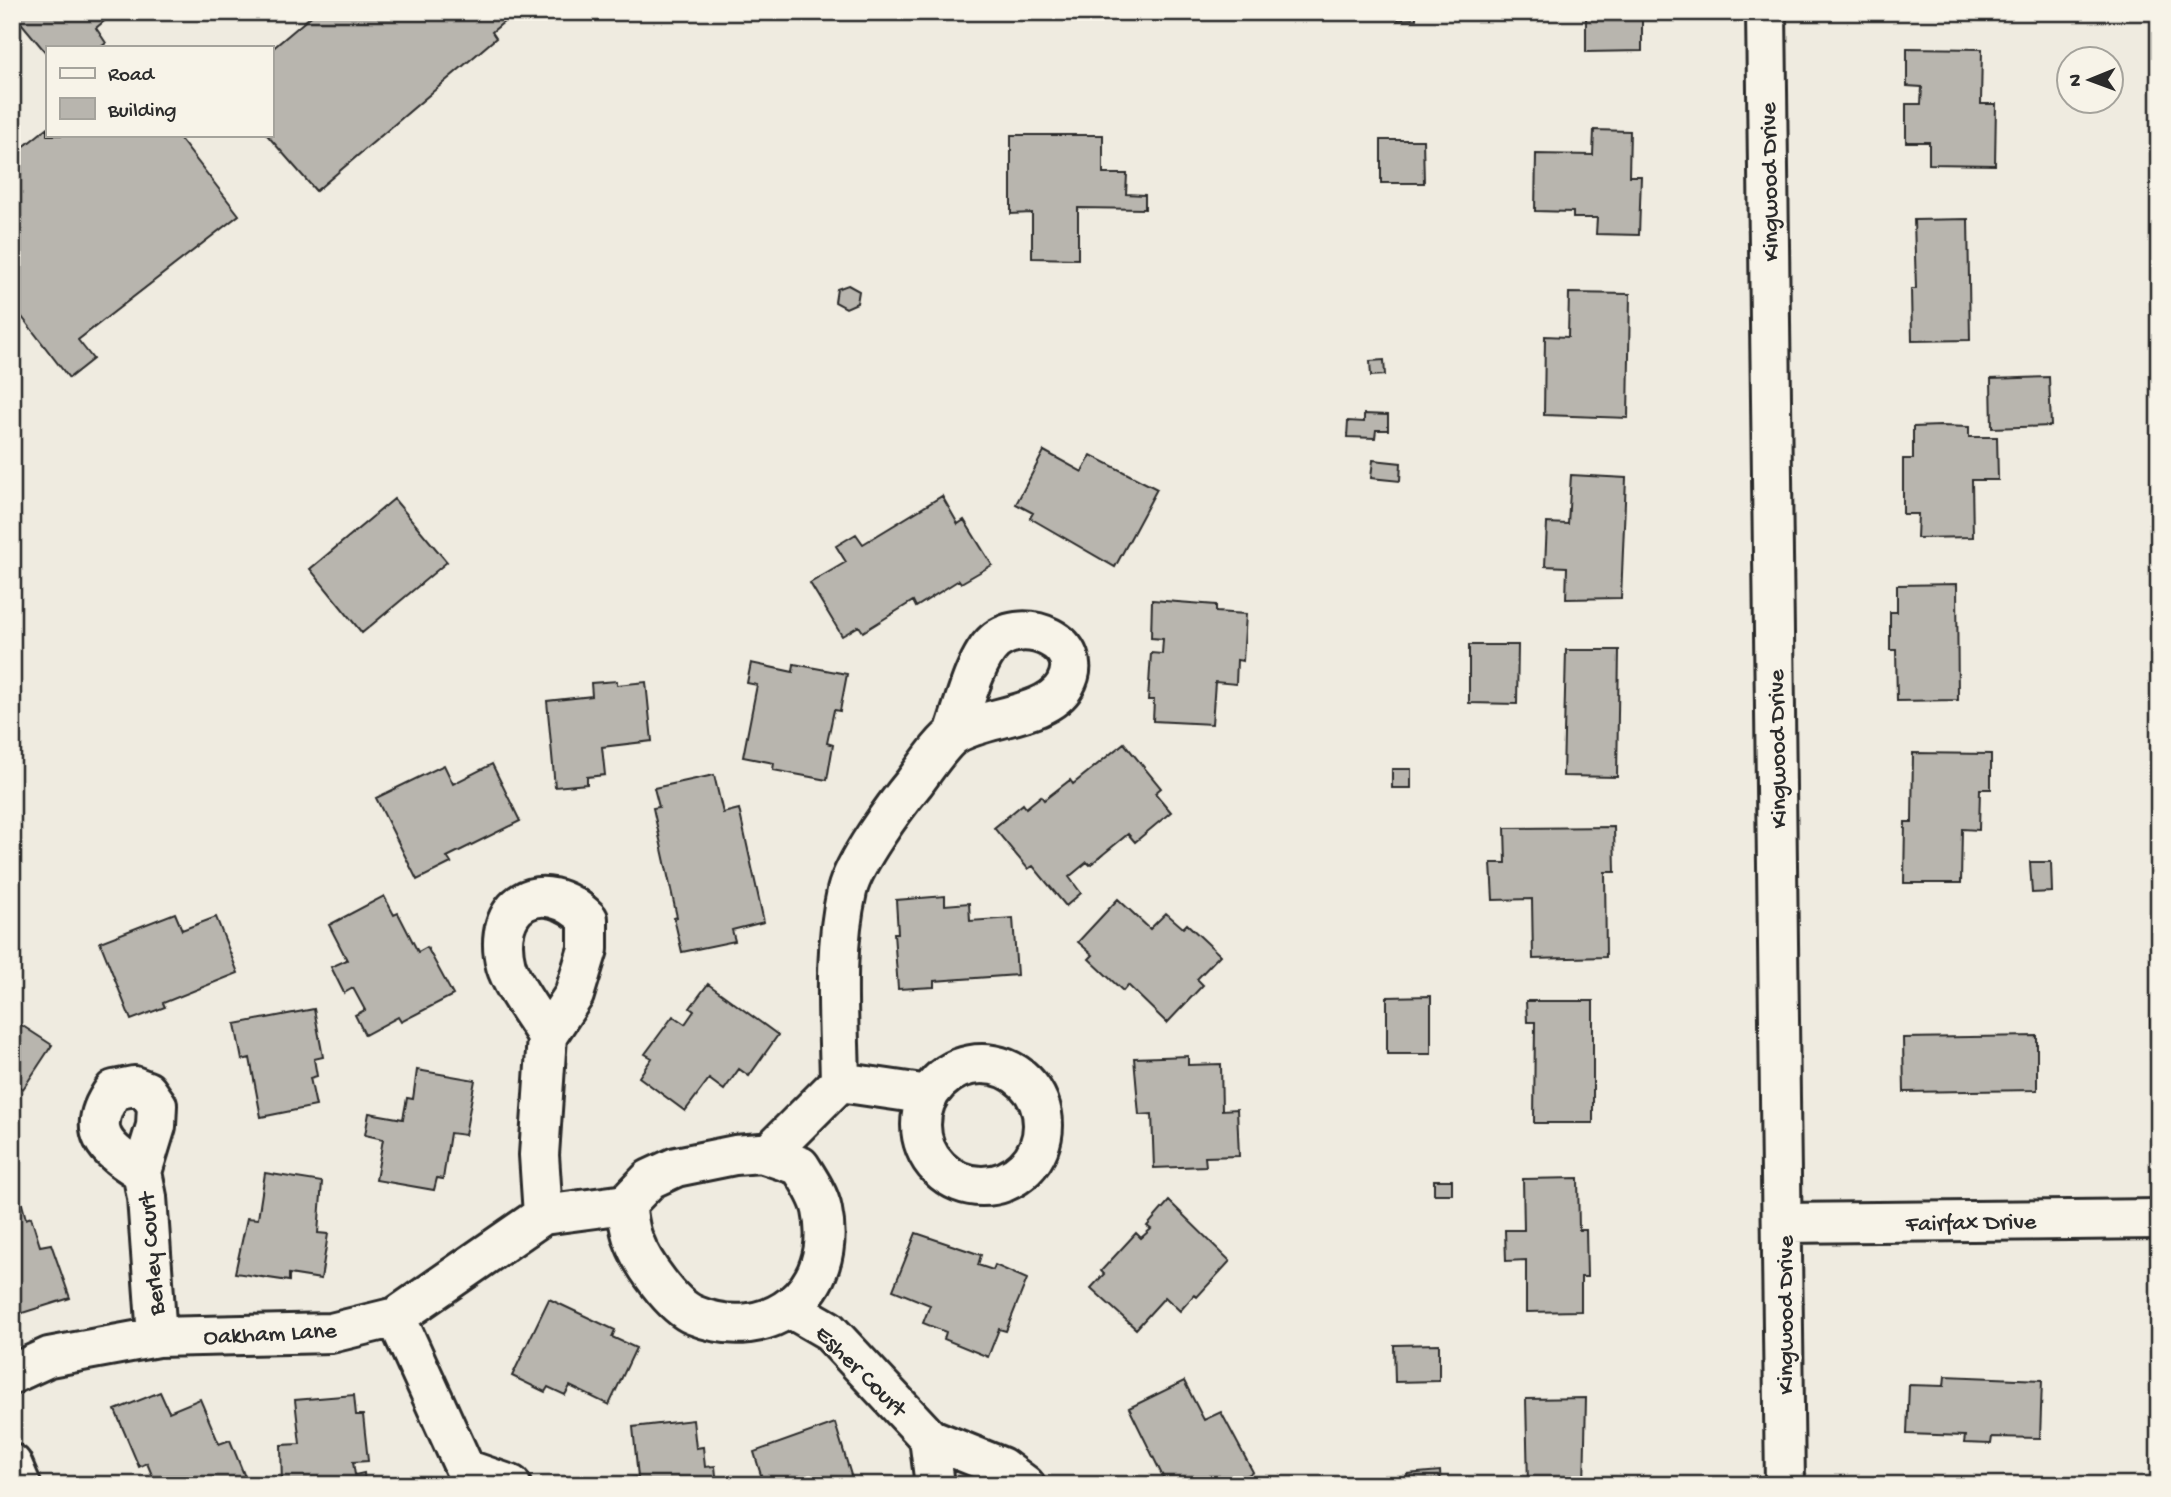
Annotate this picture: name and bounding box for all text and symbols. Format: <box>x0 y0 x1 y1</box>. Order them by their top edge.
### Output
legend <box>46 46 273 136</box>
north arrow <box>2056 46 2126 116</box>
text: Road <box>108 64 156 89</box>
text: N <box>2065 74 2088 87</box>
text: Building <box>107 100 177 125</box>
street label: Kingwood Drive <box>1756 102 1787 262</box>
street label: Kingwood Drive <box>1764 669 1795 829</box>
street label: Berley Court <box>133 1189 173 1317</box>
street label: Fairfax Drive <box>1905 1209 2037 1240</box>
street label: Kingwood Drive <box>1773 1235 1802 1395</box>
street label: Oakham Lane <box>203 1317 338 1353</box>
street label: Esher Court <box>807 1320 913 1426</box>

